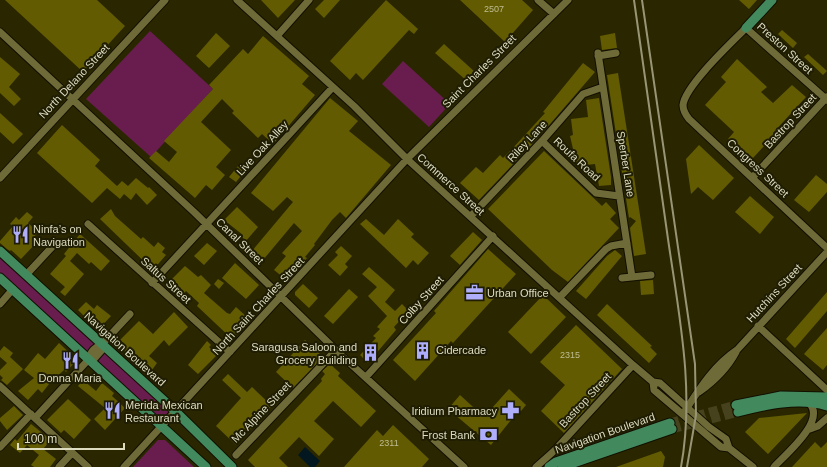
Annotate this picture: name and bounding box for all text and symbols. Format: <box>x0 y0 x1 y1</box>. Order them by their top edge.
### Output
house number: 2507 <box>484 4 504 14</box>
street label: Preston Street <box>755 20 815 76</box>
street label: Saint Charles Street <box>440 32 518 110</box>
street label: North Delano Street <box>36 41 112 121</box>
street label: Bastrop Street <box>762 91 818 151</box>
street label: Live Oak Alley <box>234 118 290 178</box>
street label: Riley Lane <box>505 118 549 164</box>
street label: Sperber Lane <box>615 130 637 198</box>
street label: Roufa Road <box>551 135 603 183</box>
street label: Congress Street <box>725 137 791 199</box>
street label: Commerce Street <box>415 151 487 217</box>
street label: Canal Street <box>214 215 266 267</box>
place label: Ninfa’s on Navigation <box>33 223 85 248</box>
restaurant icon: Ninfa’s on Navigation <box>10 225 30 245</box>
street label: Saltus Street <box>139 254 193 306</box>
street label: North Saint Charles Street <box>210 255 306 357</box>
street label: Hutchins Street <box>744 261 804 325</box>
street label: Colby Street <box>396 273 446 327</box>
office icon: Urban Office <box>464 283 484 303</box>
place label: Urban Office <box>487 287 549 299</box>
street label: Navigation Boulevard <box>82 310 168 388</box>
building icon: Cidercade <box>413 340 433 360</box>
place label: Saragusa Saloon and Grocery Building <box>251 341 357 366</box>
building icon: Saragusa Saloon and Grocery Building <box>360 343 380 363</box>
place label: Cidercade <box>436 344 486 356</box>
restaurant icon: Donna Maria <box>60 350 80 370</box>
house number: 2315 <box>560 350 580 360</box>
street label: Bastrop Street <box>557 370 613 430</box>
place label: Donna Maria <box>39 372 102 384</box>
street label: Mc Alpine Street <box>229 379 293 445</box>
place label: Merida Mexican Restaurant <box>125 399 203 424</box>
restaurant icon: Merida Mexican Restaurant <box>102 401 122 421</box>
pharmacy icon: Iridium Pharmacy <box>500 401 520 421</box>
place label: Iridium Pharmacy <box>411 405 497 417</box>
street label: Navigation Boulevard <box>554 410 656 456</box>
scale bar <box>18 425 124 451</box>
bank icon: Frost Bank <box>478 425 498 445</box>
place label: Frost Bank <box>422 429 475 441</box>
text: 100 m <box>24 432 57 446</box>
house number: 2311 <box>379 438 399 448</box>

